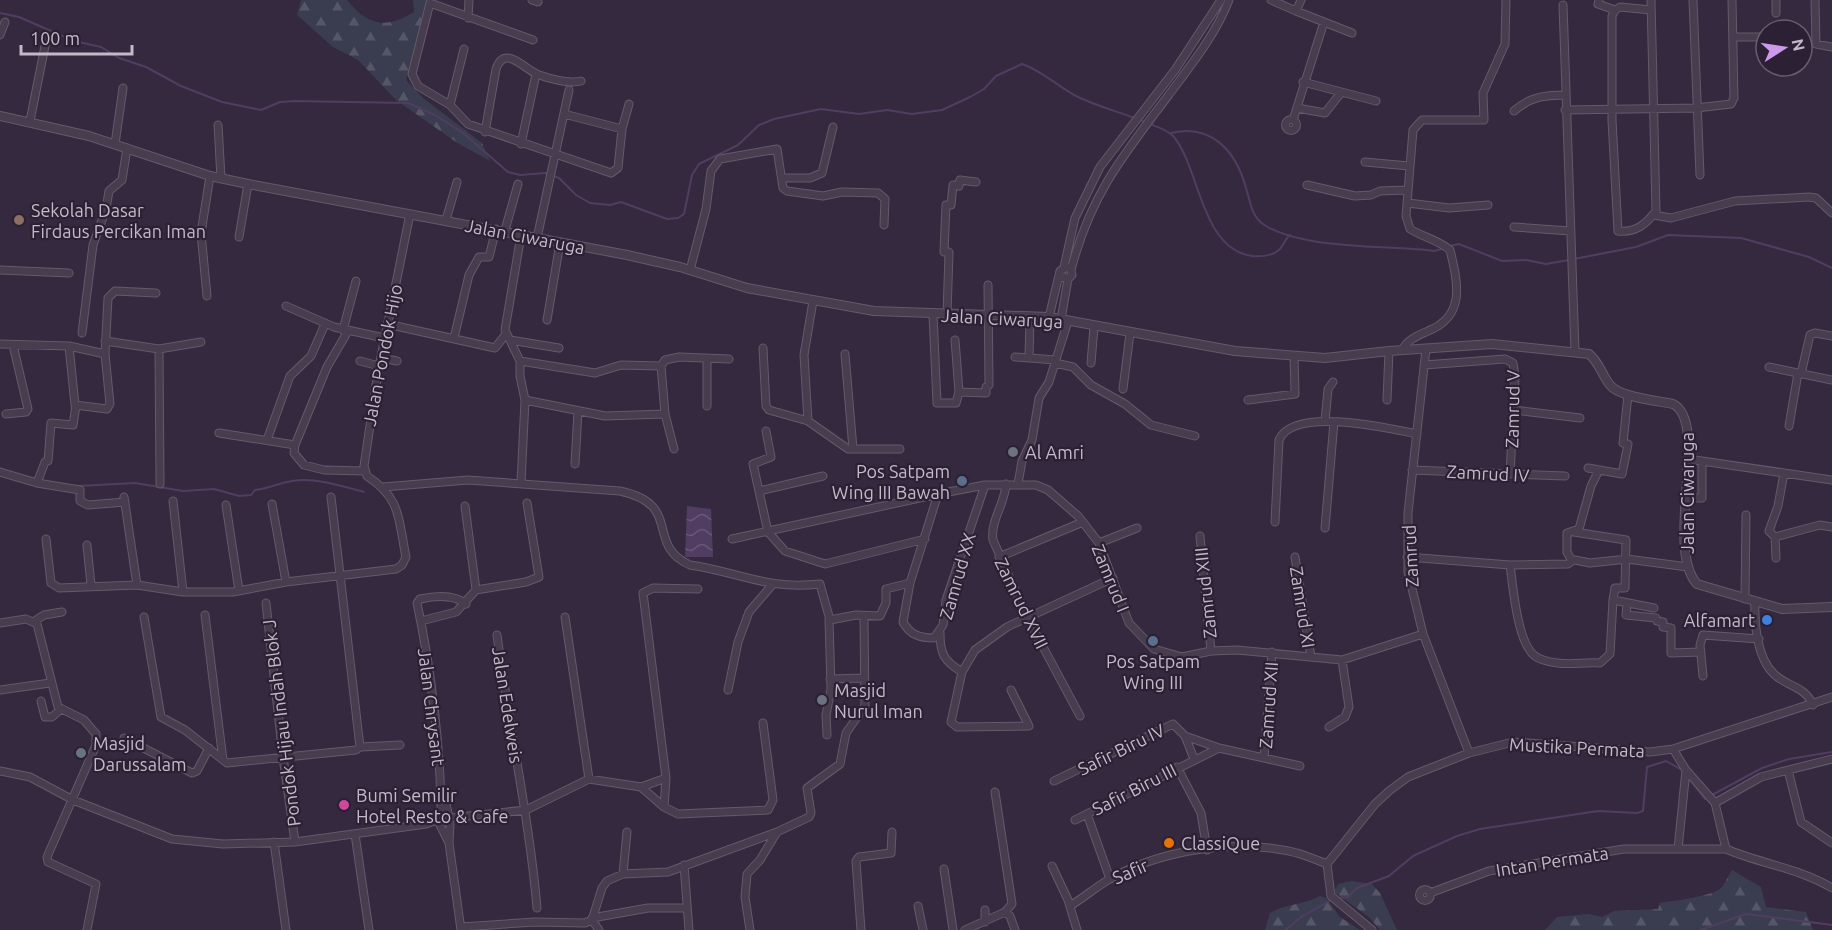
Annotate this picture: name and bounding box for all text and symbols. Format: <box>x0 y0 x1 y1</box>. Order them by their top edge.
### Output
scale bar <box>21 18 132 56</box>
north arrow <box>1754 18 1814 78</box>
text: 100 m <box>30 28 80 48</box>
text: N <box>1789 37 1809 53</box>
place label: Sekolah Dasar Firdaus Percikan Iman <box>31 200 206 241</box>
marker: Sekolah Dasar Firdaus Percikan Iman <box>12 213 26 227</box>
street label: Jalan Ciwaruga <box>463 215 587 257</box>
street label: Jalan Pondok Hijo <box>358 282 406 428</box>
street label: Jalan Ciwaruga <box>941 305 1063 331</box>
street label: Zamrud V <box>1501 369 1523 448</box>
street label: Jalan Ciwaruga <box>1677 432 1697 554</box>
place label: Al Amri <box>1025 442 1084 462</box>
marker: Al Amri <box>1006 445 1020 459</box>
place label: Pos Satpam Wing III Bawah <box>832 461 950 502</box>
street label: Zamrud IV <box>1446 461 1530 485</box>
marker: Pos Satpam Wing III Bawah <box>955 474 969 488</box>
street label: Zamrud <box>1398 524 1422 588</box>
street label: Zamrud XX <box>935 530 979 622</box>
street label: Zamrud I <box>1088 541 1134 615</box>
street label: Zamrud XIII <box>1190 546 1220 640</box>
street label: Zamrud XVII <box>991 554 1053 652</box>
street label: Zamrud XI <box>1287 565 1319 649</box>
place label: Alfamart <box>1684 610 1755 630</box>
marker: Alfamart <box>1760 613 1774 627</box>
street label: Pondok Hijau Indah Blok J <box>258 618 304 828</box>
marker: Pos Satpam Wing III <box>1146 634 1160 648</box>
street label: Jalan Edelweis <box>489 645 527 765</box>
street label: Jalan Chrysant <box>415 647 449 767</box>
place label: Pos Satpam Wing III <box>1106 651 1200 692</box>
street label: Zamrud XII <box>1255 661 1281 749</box>
place label: Masjid Nurul Iman <box>834 680 923 721</box>
marker: Masjid Nurul Iman <box>815 693 829 707</box>
street label: Safir Biru IV <box>1074 719 1168 779</box>
place label: Masjid Darussalam <box>93 733 186 774</box>
street label: Mustika Permata <box>1509 733 1645 761</box>
marker: Masjid Darussalam <box>74 746 88 760</box>
street label: Safir Biru III <box>1089 759 1179 819</box>
place label: Bumi Semilir Hotel Resto & Cafe <box>356 785 508 826</box>
marker: Bumi Semilir Hotel Resto & Cafe <box>337 798 351 812</box>
place label: ClassiQue <box>1181 833 1260 854</box>
marker: ClassiQue <box>1162 836 1176 850</box>
street label: Intan Permata <box>1494 842 1610 880</box>
street label: Safir <box>1109 854 1151 888</box>

